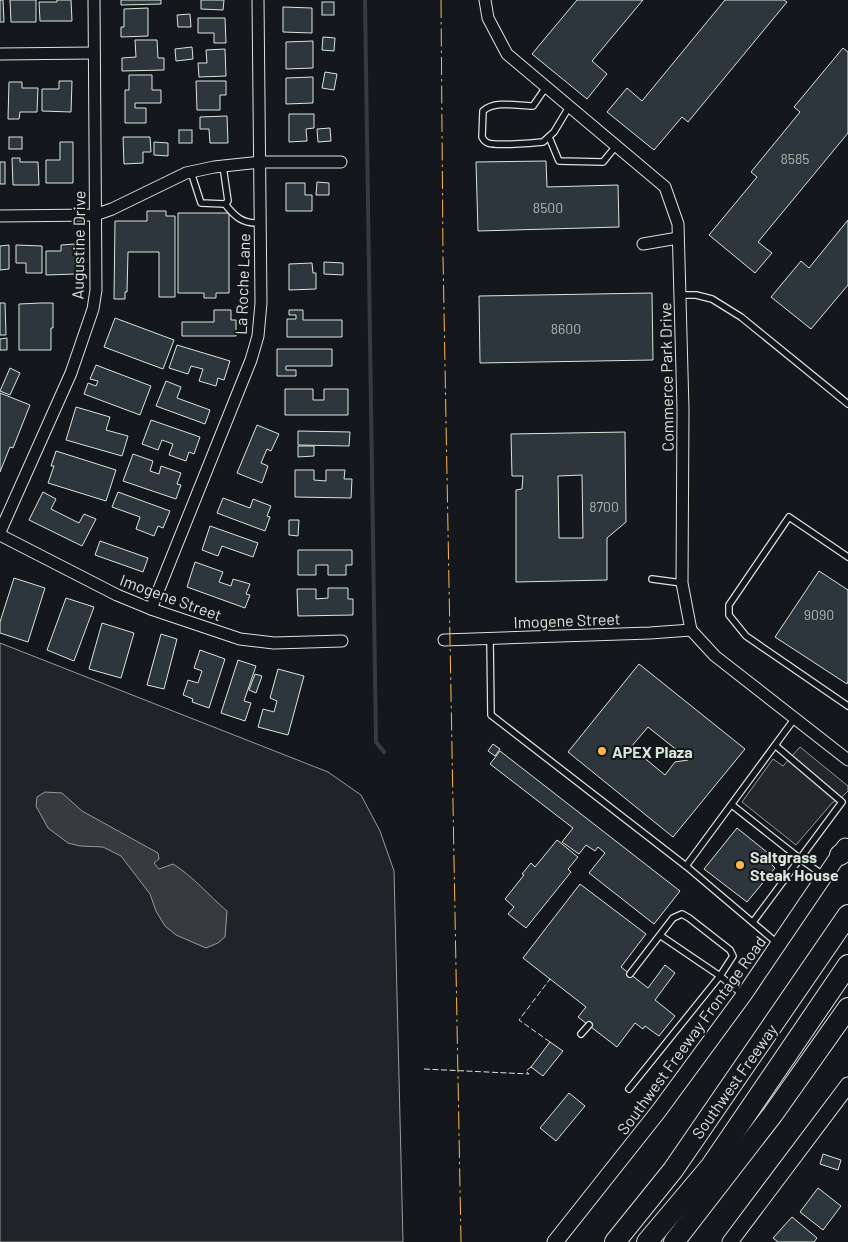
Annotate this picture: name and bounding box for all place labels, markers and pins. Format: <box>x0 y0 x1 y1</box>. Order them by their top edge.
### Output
place label: APEX Plaza <box>612 742 693 761</box>
marker: APEX Plaza <box>596 745 608 757</box>
place label: Saltgrass Steak House <box>750 847 839 884</box>
marker: Saltgrass Steak House <box>734 859 746 871</box>

